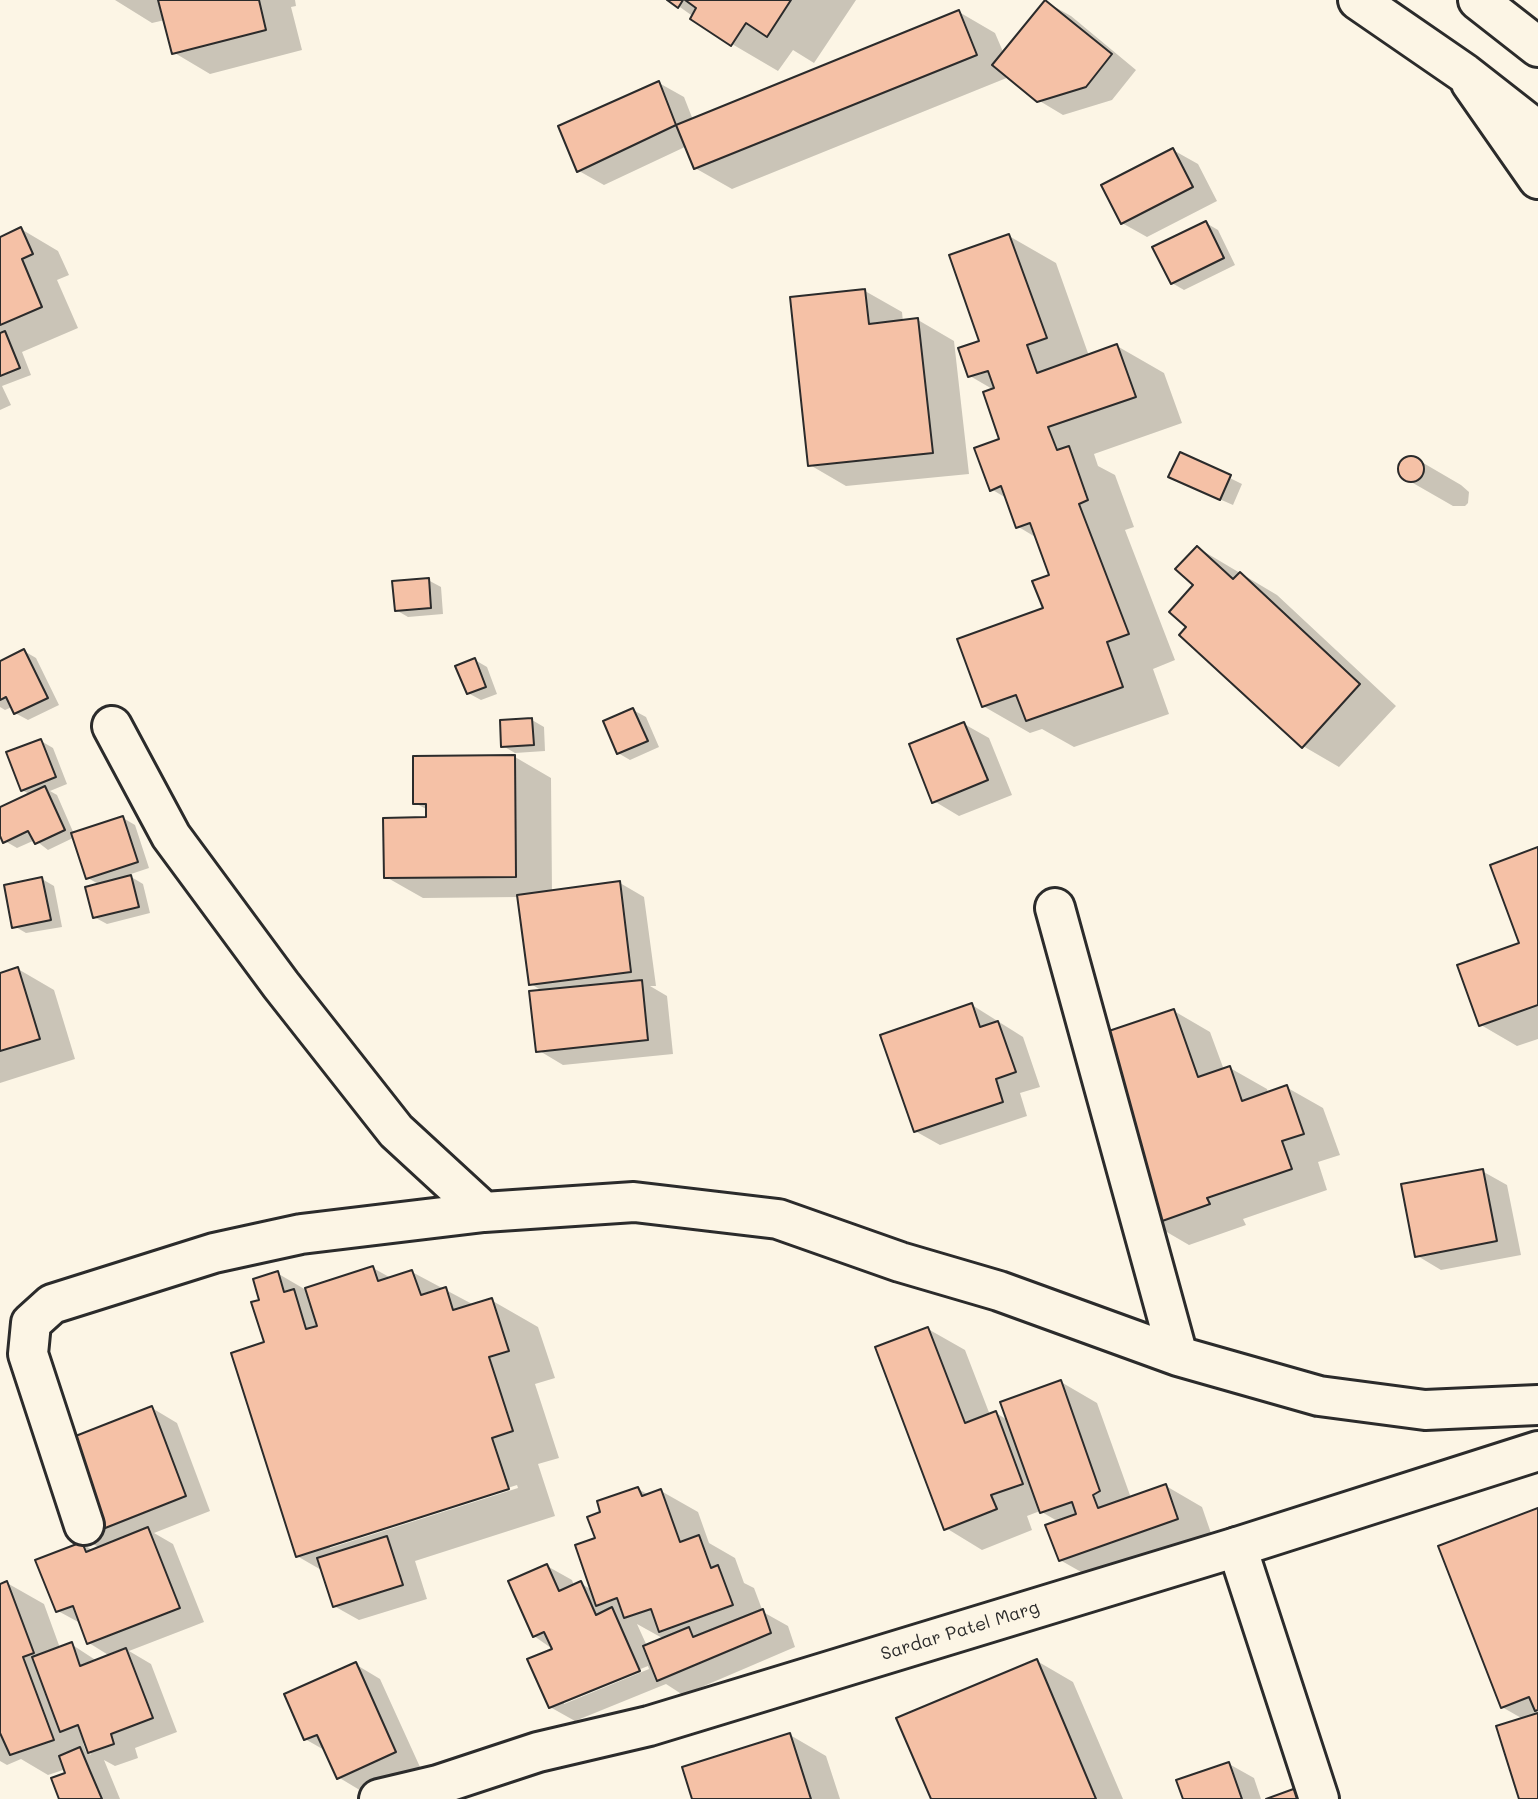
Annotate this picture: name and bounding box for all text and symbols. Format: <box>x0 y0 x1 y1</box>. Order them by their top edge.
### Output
street label: Sardar Patel Marg <box>878 1597 1042 1665</box>

